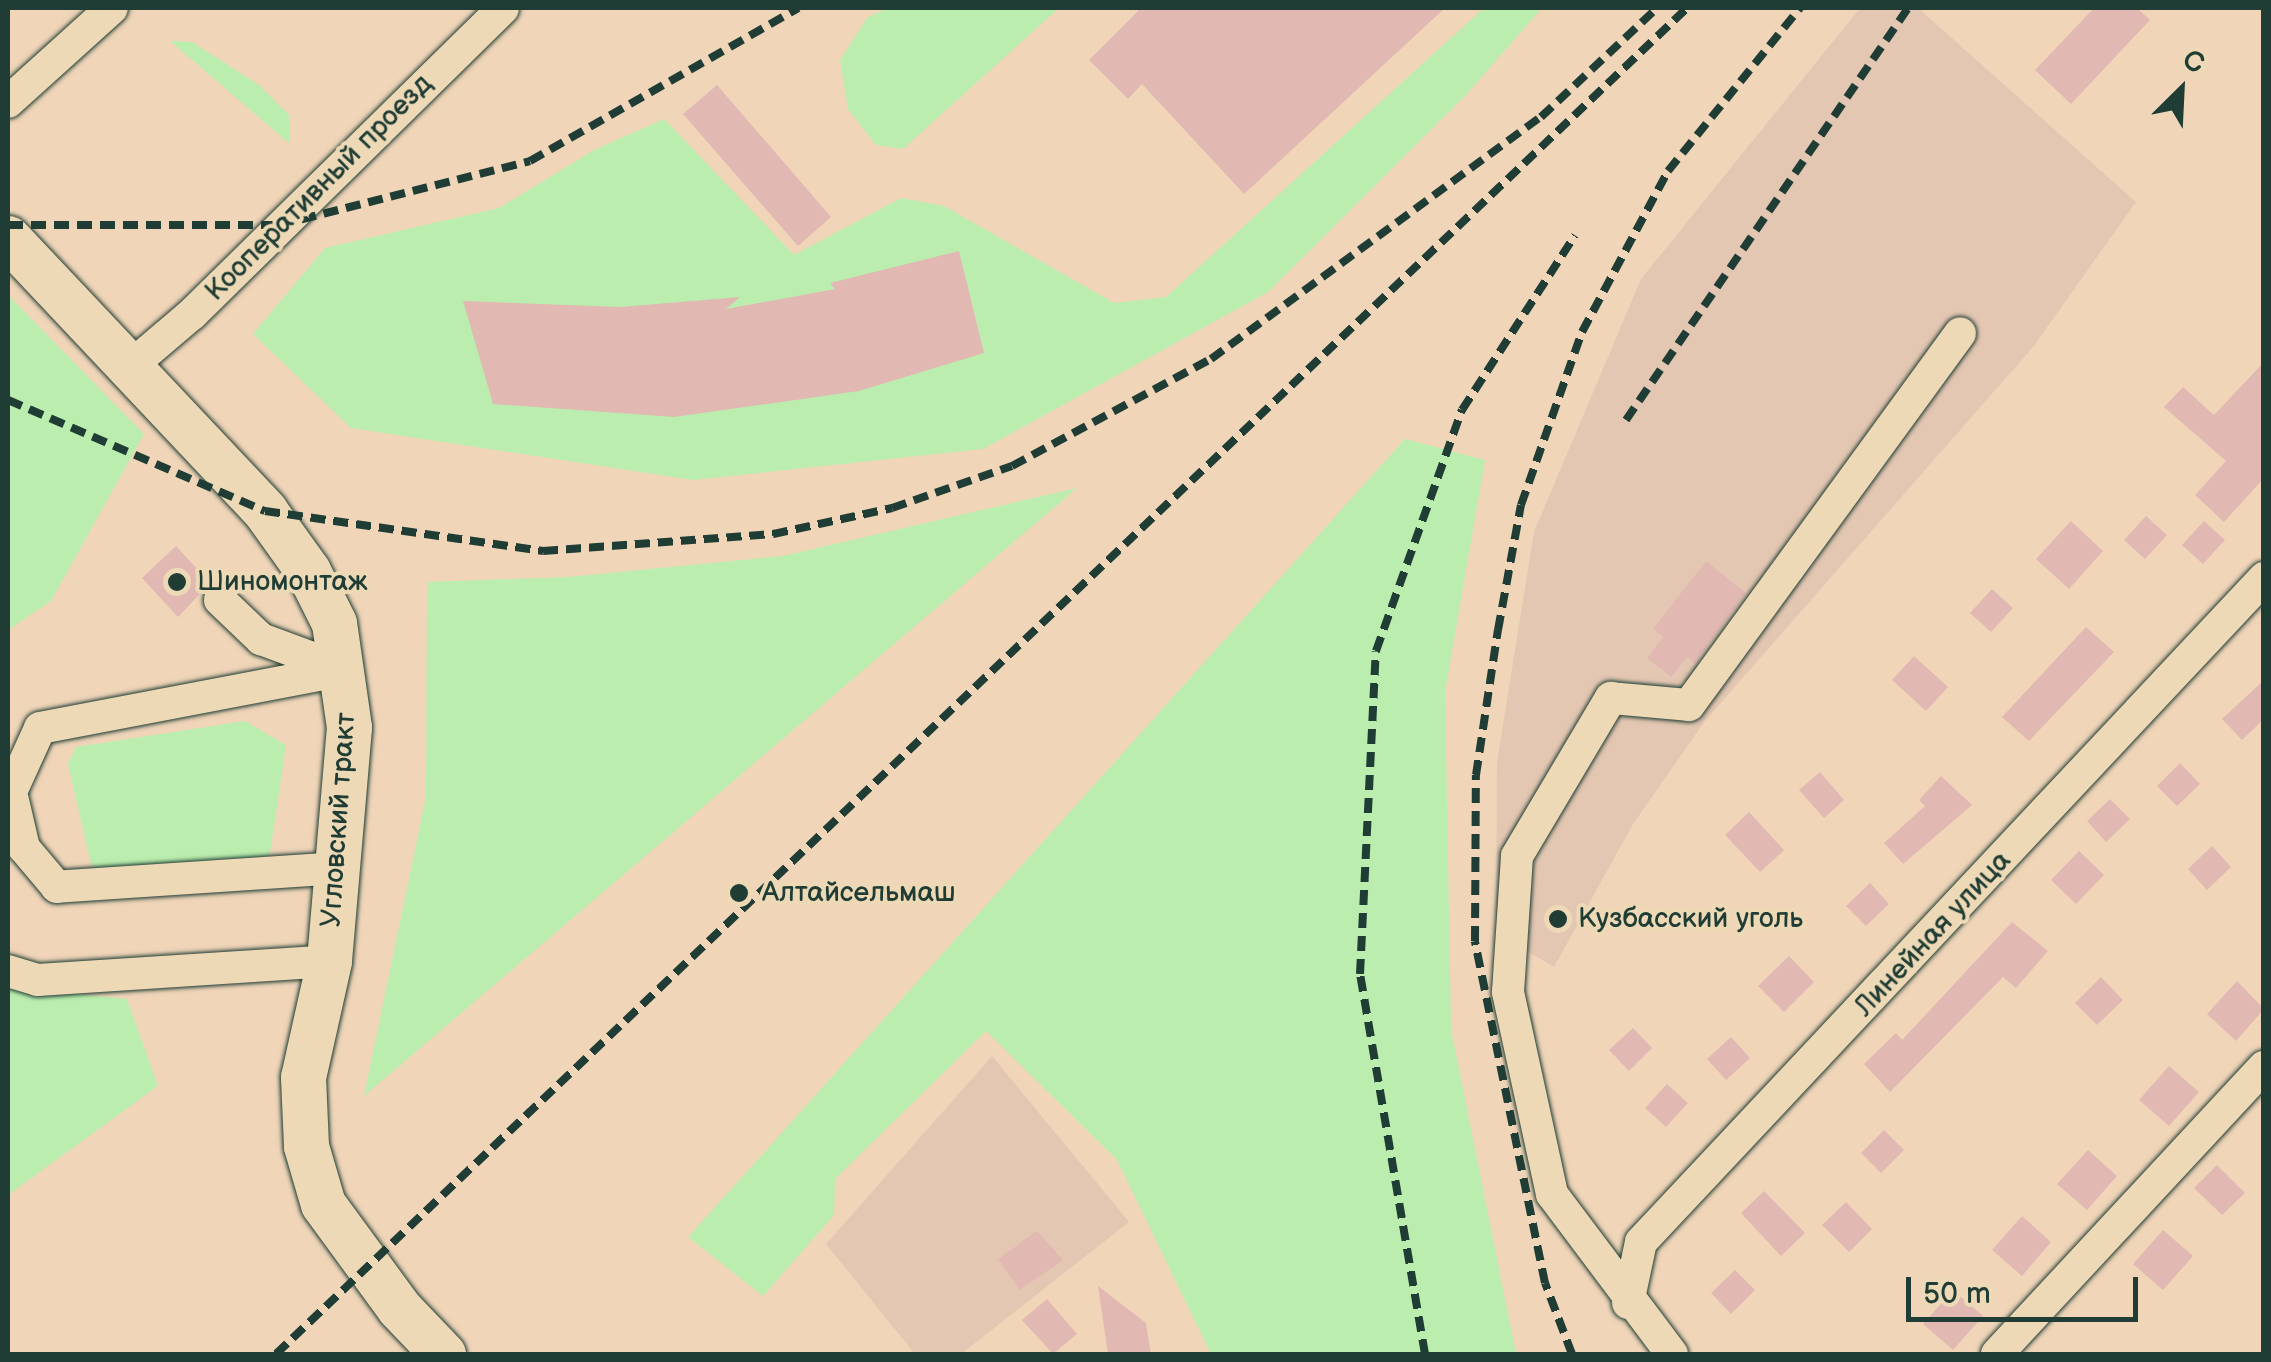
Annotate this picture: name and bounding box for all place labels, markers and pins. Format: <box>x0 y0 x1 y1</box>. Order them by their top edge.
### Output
place label: Шиномонтаж <box>197 565 368 599</box>
marker: Шиномонтаж <box>166 571 188 593</box>
place label: Алтайсельмаш <box>762 876 956 910</box>
marker: Алтайсельмаш <box>726 880 752 906</box>
place label: Кузбасский уголь <box>1578 902 1803 936</box>
marker: Кузбасский уголь <box>1547 908 1569 930</box>

